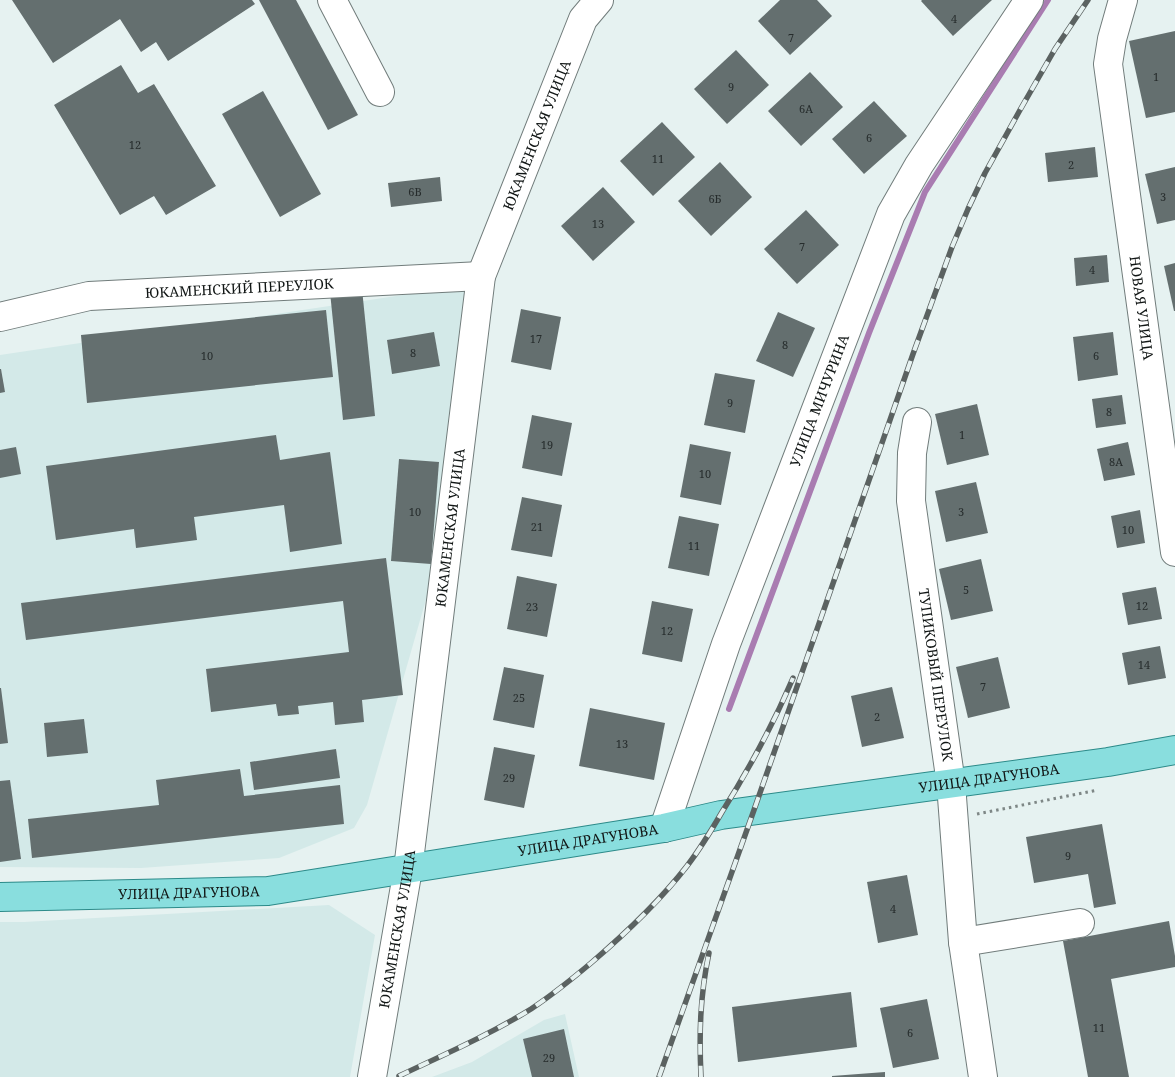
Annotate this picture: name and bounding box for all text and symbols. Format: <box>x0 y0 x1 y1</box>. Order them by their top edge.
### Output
house number: 4 <box>951 11 957 26</box>
house number: 7 <box>788 30 794 45</box>
street label: ЮКАМЕНСКАЯ УЛИЦА <box>498 57 575 213</box>
house number: 1 <box>1153 69 1159 84</box>
house number: 9 <box>728 79 734 94</box>
house number: 6А <box>799 101 813 116</box>
house number: 6 <box>866 130 872 145</box>
house number: 12 <box>129 137 141 152</box>
house number: 11 <box>652 151 664 166</box>
house number: 2 <box>1068 157 1074 172</box>
house number: 6В <box>408 184 422 199</box>
house number: 3 <box>1160 189 1166 204</box>
house number: 6Б <box>708 191 722 206</box>
house number: 13 <box>592 216 604 231</box>
house number: 7 <box>799 239 805 254</box>
street label: НОВАЯ УЛИЦА <box>1125 254 1159 361</box>
house number: 4 <box>1089 262 1095 277</box>
street label: ЮКАМЕНСКИЙ ПЕРЕУЛОК <box>145 274 334 302</box>
house number: 17 <box>530 331 542 346</box>
street label: УЛИЦА МИЧУРИНА <box>785 331 853 469</box>
house number: 8 <box>782 337 788 352</box>
house number: 8 <box>410 345 416 360</box>
house number: 10 <box>201 348 213 363</box>
house number: 6 <box>1093 348 1099 363</box>
house number: 9 <box>727 395 733 410</box>
house number: 8 <box>1106 404 1112 419</box>
house number: 1 <box>959 427 965 442</box>
house number: 19 <box>541 437 553 452</box>
street label: ЮКАМЕНСКАЯ УЛИЦА <box>430 447 469 608</box>
house number: 8А <box>1109 454 1123 469</box>
house number: 10 <box>699 466 711 481</box>
house number: 10 <box>409 504 421 519</box>
house number: 3 <box>958 504 964 519</box>
house number: 21 <box>531 519 543 534</box>
house number: 10 <box>1122 522 1134 537</box>
house number: 11 <box>688 538 700 553</box>
house number: 5 <box>963 582 969 597</box>
street label: ТУПИКОВЫЙ ПЕРЕУЛОК <box>914 587 958 762</box>
house number: 12 <box>1136 598 1148 613</box>
house number: 23 <box>526 599 538 614</box>
house number: 12 <box>661 623 673 638</box>
house number: 14 <box>1138 657 1150 672</box>
house number: 7 <box>980 679 986 694</box>
house number: 25 <box>513 690 525 705</box>
house number: 2 <box>874 709 880 724</box>
house number: 13 <box>616 736 628 751</box>
street label: УЛИЦА ДРАГУНОВА <box>917 759 1060 797</box>
house number: 29 <box>503 770 515 785</box>
street label: УЛИЦА ДРАГУНОВА <box>516 819 659 860</box>
house number: 9 <box>1065 848 1071 863</box>
street label: ЮКАМЕНСКАЯ УЛИЦА <box>374 849 419 1010</box>
street label: УЛИЦА ДРАГУНОВА <box>118 881 260 903</box>
house number: 4 <box>890 901 896 916</box>
house number: 11 <box>1093 1020 1105 1035</box>
house number: 6 <box>907 1025 913 1040</box>
house number: 29 <box>543 1050 555 1065</box>

